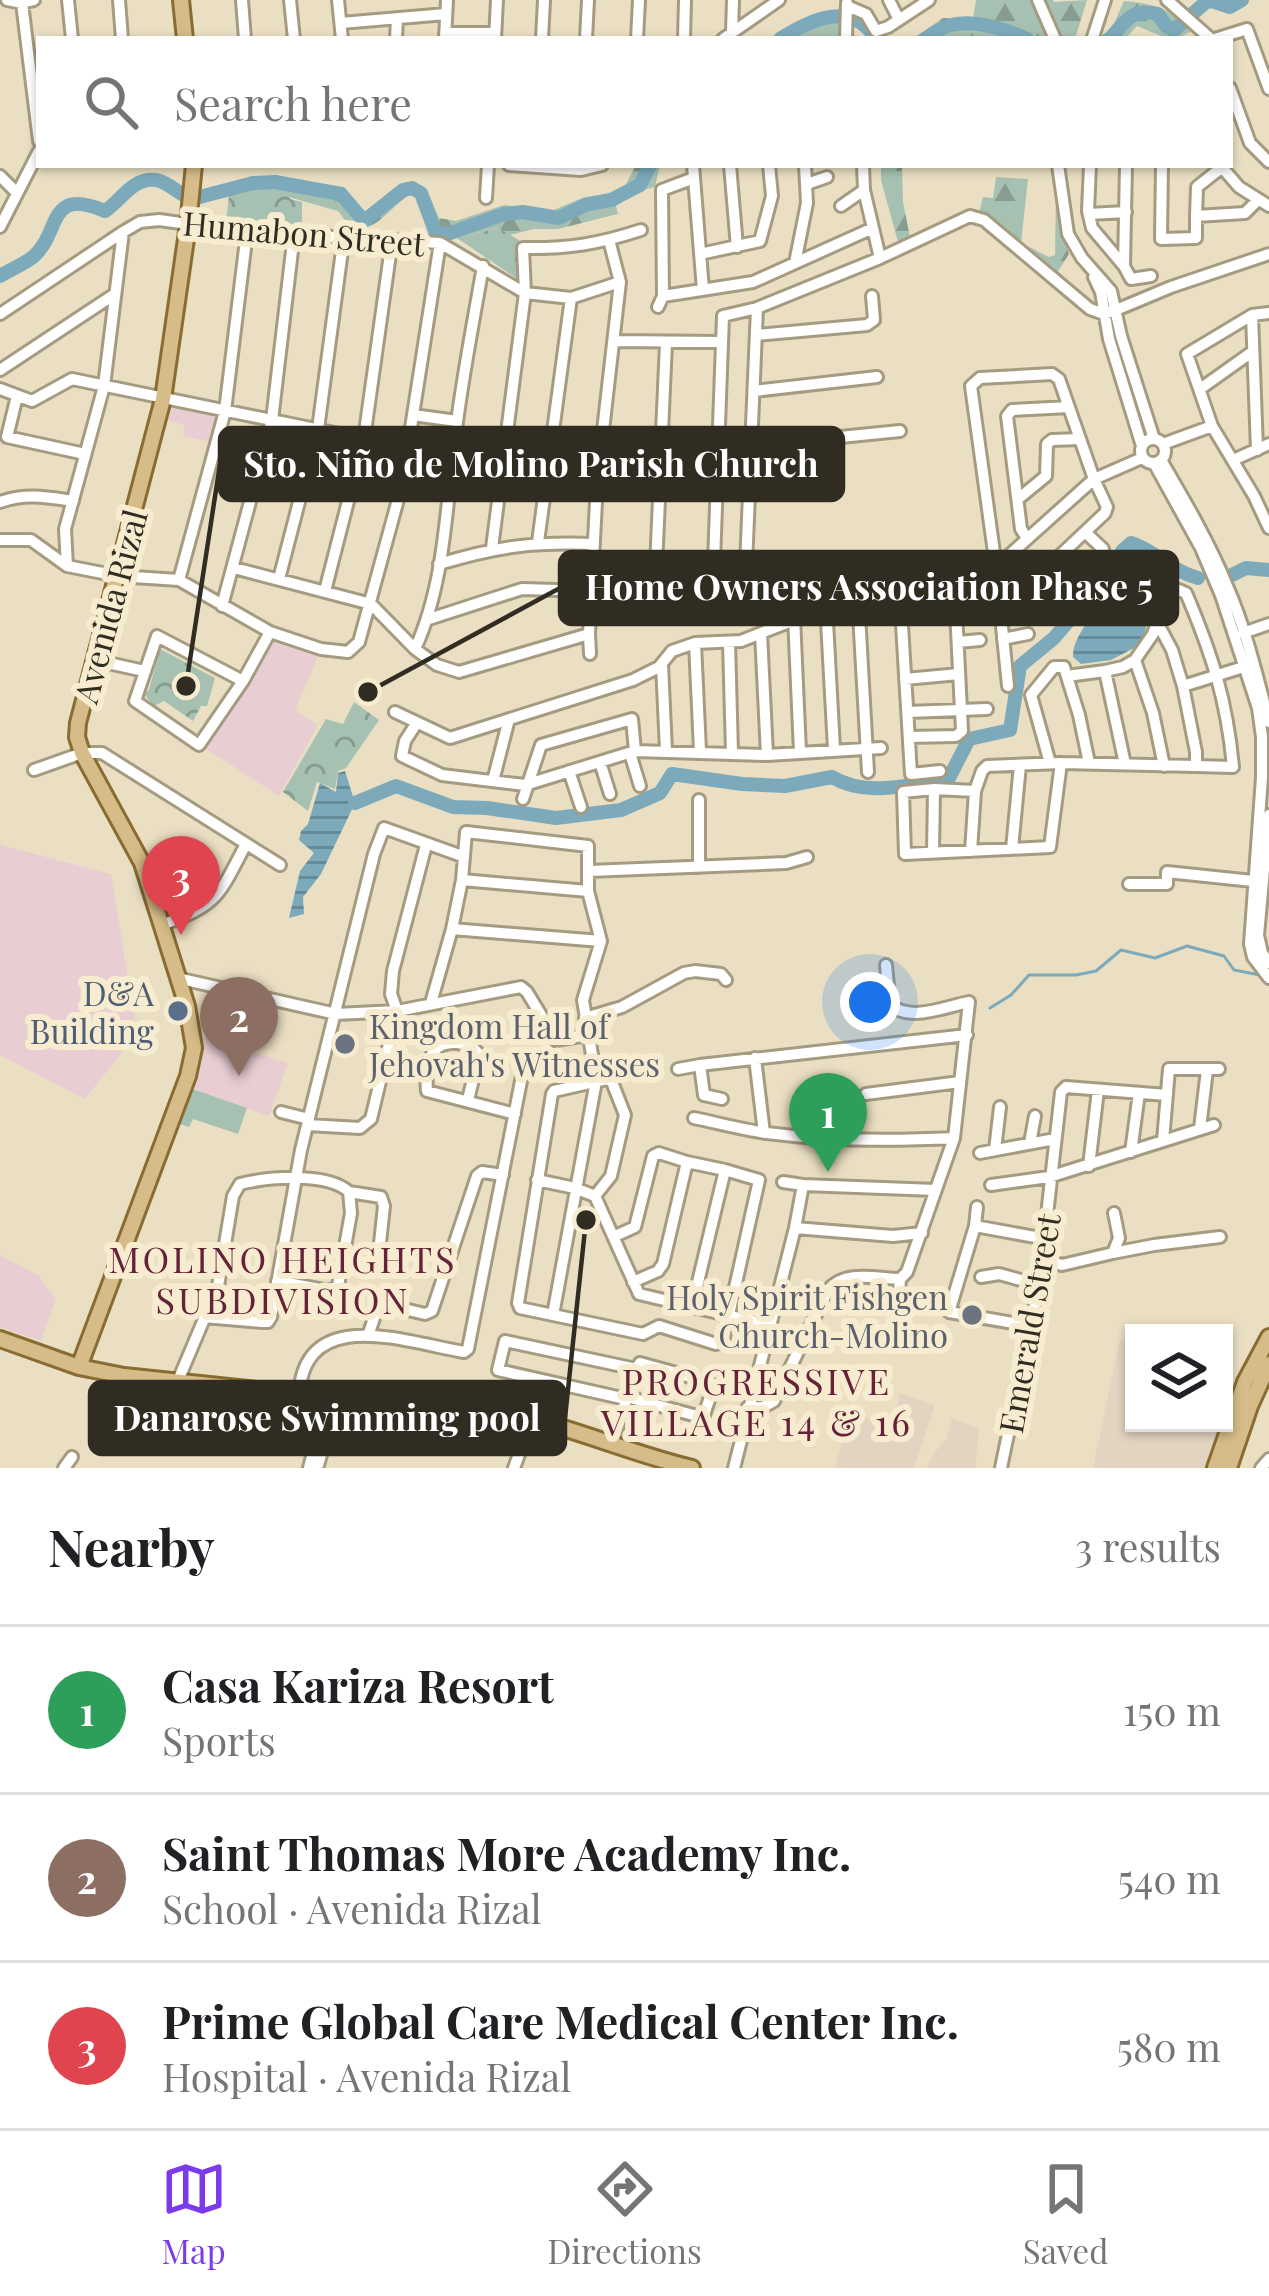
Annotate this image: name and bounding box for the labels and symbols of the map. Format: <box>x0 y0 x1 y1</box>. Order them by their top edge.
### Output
street label: Humabon Street <box>181 200 428 265</box>
callout: Sto. Niño de Molino Parish Church <box>220 428 843 500</box>
text: Sto. Niño de Molino Parish Church <box>243 438 819 486</box>
street label: Avenida Rizal <box>62 504 156 709</box>
callout: Home Owners Association Phase 5 <box>560 552 1177 624</box>
text: Home Owners Association Phase 5 <box>585 561 1153 609</box>
pin: 3 <box>142 836 220 935</box>
place label: D&A Building <box>30 970 155 1052</box>
your location <box>840 972 900 1032</box>
pin: 2 <box>200 977 278 1076</box>
marker: D&A Building <box>165 998 191 1024</box>
place label: Kingdom Hall of Jehovah's Witnesses <box>368 1003 660 1085</box>
marker: Kingdom Hall of Jehovah's Witnesses <box>332 1031 358 1057</box>
pin: 1 <box>789 1073 867 1172</box>
street label: Emerald Street <box>987 1208 1069 1436</box>
district label: MOLINO HEIGHTS SUBDIVISION <box>108 1234 458 1323</box>
place label: Holy Spirit Fishgen Church-Molino <box>666 1274 948 1356</box>
marker: Holy Spirit Fishgen Church-Molino <box>959 1302 985 1328</box>
district label: PROGRESSIVE VILLAGE 14 & 16 <box>600 1356 913 1445</box>
callout: Danarose Swimming pool <box>90 1382 565 1454</box>
text: Danarose Swimming pool <box>113 1392 541 1440</box>

